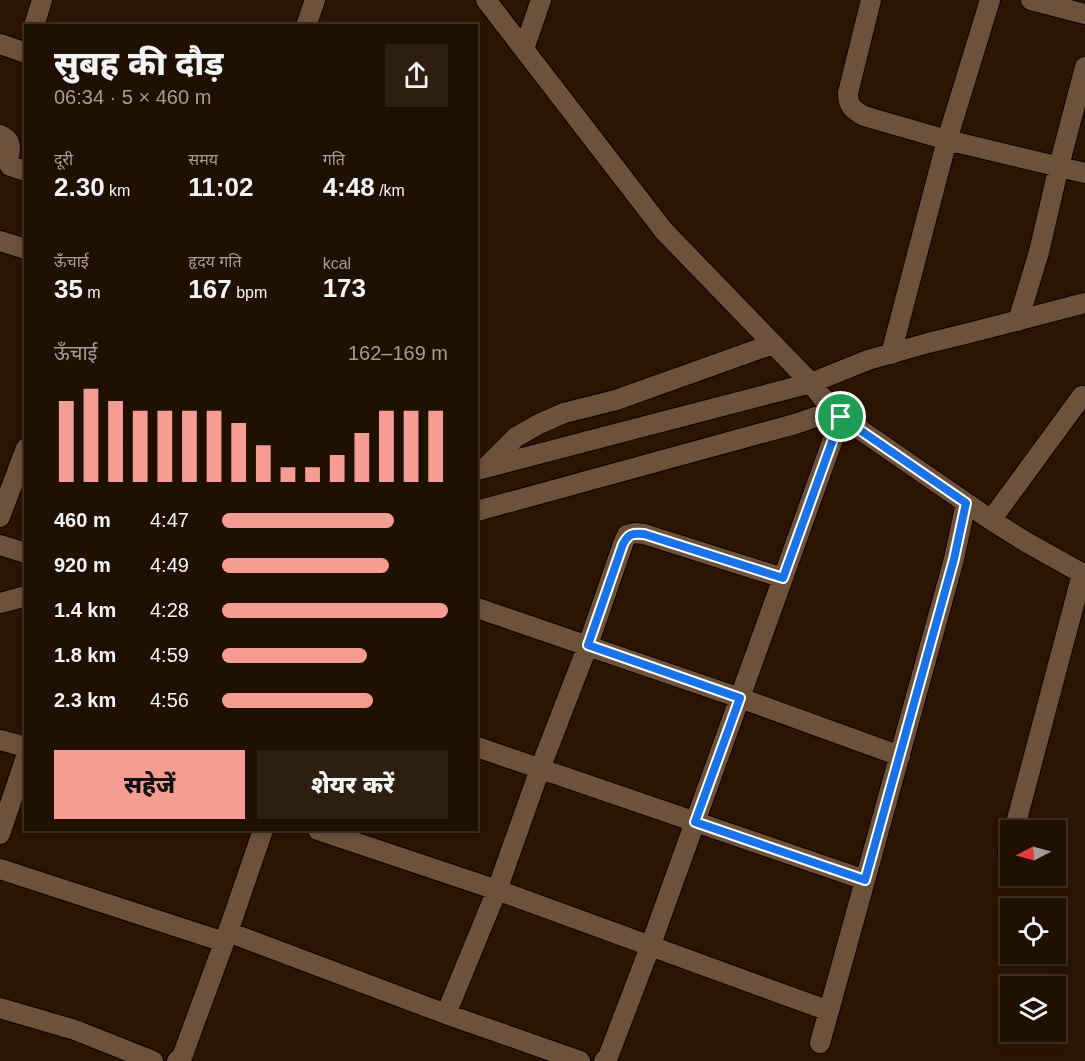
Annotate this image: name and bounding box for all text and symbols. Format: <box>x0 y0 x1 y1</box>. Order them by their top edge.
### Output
button: share <box>385 44 448 107</box>
text: सुबह की दौड़ <box>54 45 223 82</box>
text: 06:34 · 5 × 460 m <box>54 86 211 108</box>
text: दूरी <box>54 151 73 168</box>
text: समय <box>188 151 218 168</box>
text: गति <box>323 151 345 168</box>
text: 2.30 <box>54 172 105 202</box>
text: 11:02 <box>188 172 253 202</box>
text: 4:48 <box>323 172 375 202</box>
text: km <box>105 182 130 199</box>
text: /km <box>375 182 405 199</box>
text: ऊँचाई <box>54 253 89 270</box>
text: हृदय गति <box>188 253 242 270</box>
text: kcal <box>323 255 351 272</box>
text: 173 <box>323 273 366 303</box>
text: 35 <box>54 274 83 304</box>
text: 167 <box>188 274 232 304</box>
text: m <box>83 284 101 301</box>
text: bpm <box>232 284 267 301</box>
text: ऊँचाई <box>54 342 97 364</box>
text: 162–169 m <box>348 342 448 364</box>
pin <box>815 391 866 442</box>
icon: arrive <box>824 400 857 433</box>
text: 460 m <box>54 509 111 531</box>
text: 4:47 <box>150 509 189 531</box>
text: 920 m <box>54 554 111 576</box>
text: 4:49 <box>150 554 189 576</box>
text: 1.4 km <box>54 599 116 621</box>
text: 4:28 <box>150 599 189 621</box>
text: 1.8 km <box>54 644 116 666</box>
text: 4:59 <box>150 644 189 666</box>
text: 2.3 km <box>54 689 116 711</box>
text: 4:56 <box>150 689 189 711</box>
button: सहेजें <box>54 750 245 819</box>
button: शेयर करें <box>257 750 448 819</box>
north arrow <box>1000 820 1066 886</box>
map controls <box>1000 820 1066 1042</box>
button: locate <box>1000 898 1066 964</box>
button: layers <box>1000 976 1066 1042</box>

